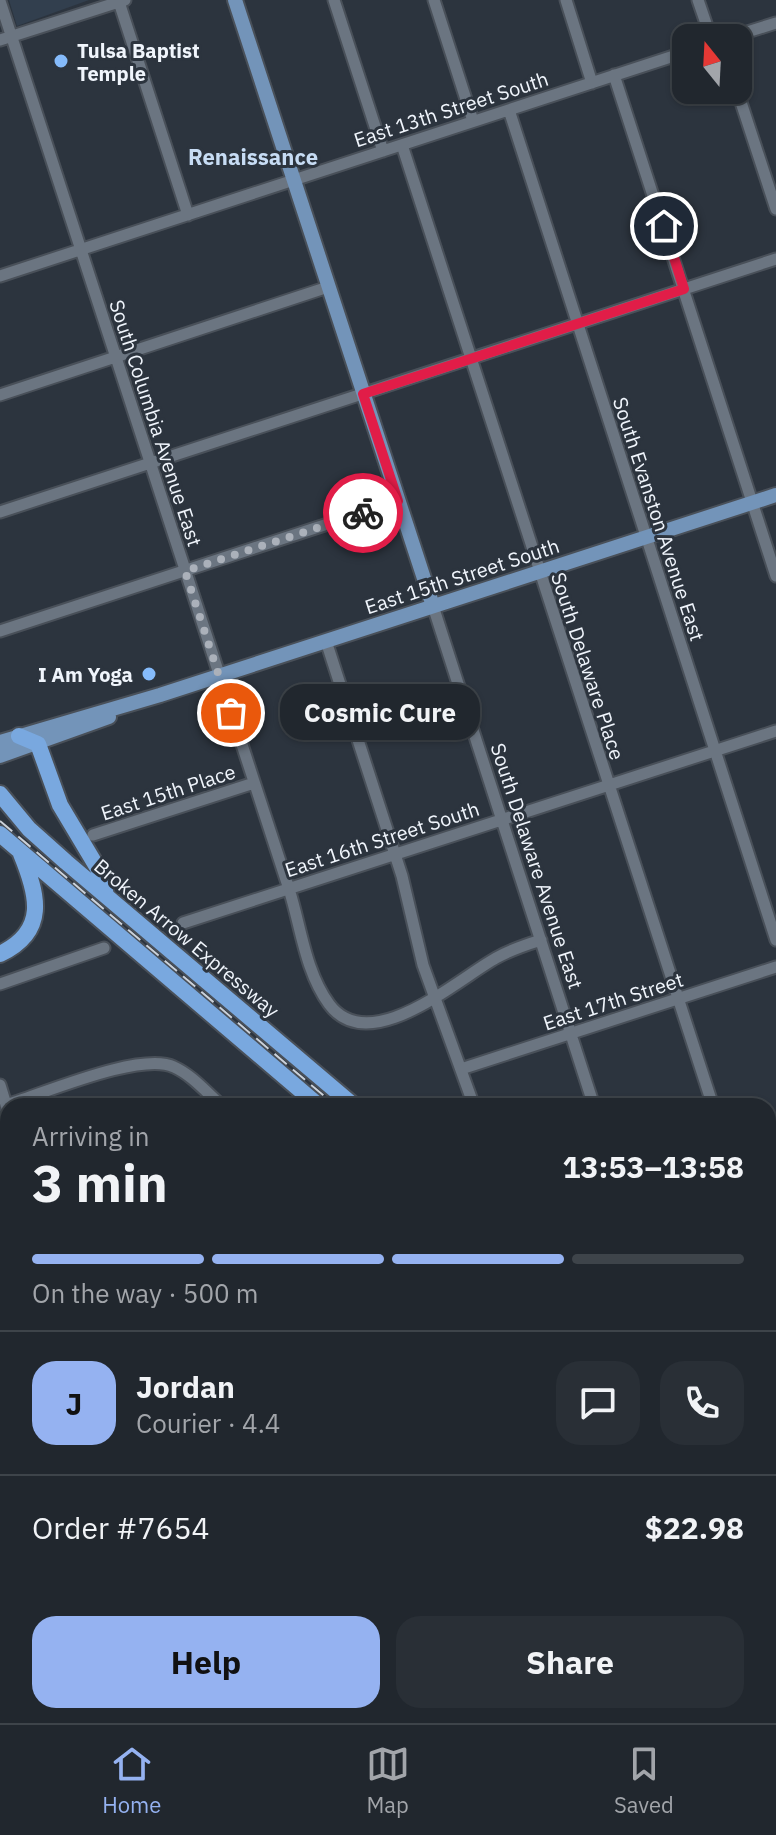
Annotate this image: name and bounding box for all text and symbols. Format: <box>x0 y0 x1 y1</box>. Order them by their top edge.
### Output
north arrow <box>672 24 752 104</box>
map controls <box>672 24 752 104</box>
place label: Tulsa Baptist Temple <box>77 37 200 87</box>
marker: Tulsa Baptist Temple <box>52 52 70 70</box>
street label: East 13th Street South <box>350 65 552 153</box>
district label: Renaissance <box>188 142 318 171</box>
pin <box>630 192 698 260</box>
icon: home <box>642 204 686 248</box>
street label: South Columbia Avenue East <box>103 296 209 550</box>
street label: South Evanston Avenue East <box>607 394 711 644</box>
courier <box>323 473 403 553</box>
icon: bike <box>341 491 385 535</box>
street label: East 15th Street South <box>361 532 563 620</box>
street label: South Delaware Place <box>545 569 631 763</box>
place label: I Am Yoga <box>38 661 133 688</box>
marker: I Am Yoga <box>140 665 158 683</box>
pin <box>197 679 265 747</box>
callout: Cosmic Cure <box>279 685 479 741</box>
icon: bag <box>209 691 253 735</box>
text: Cosmic Cure <box>304 695 456 729</box>
street label: South Delaware Avenue East <box>484 740 590 992</box>
street label: East 15th Place <box>97 758 239 826</box>
street label: East 16th Street South <box>281 795 483 883</box>
street label: Broken Arrow Expressway <box>89 852 285 1024</box>
street label: East 17th Street <box>540 966 686 1036</box>
text: Arriving in <box>32 1119 149 1153</box>
text: 13:53–13:58 <box>563 1147 744 1186</box>
text: 3 min <box>32 1149 168 1216</box>
text: On the way · 500 m <box>32 1276 258 1310</box>
button: chat <box>556 1361 640 1445</box>
button: phone <box>660 1361 744 1445</box>
text: Jordan <box>136 1367 235 1406</box>
text: J <box>66 1384 82 1423</box>
text: Courier · 4.4 <box>136 1406 280 1440</box>
text: Order #7654 <box>32 1508 209 1547</box>
text: $22.98 <box>645 1508 744 1547</box>
button: Help <box>32 1616 380 1708</box>
button: Share <box>396 1616 744 1708</box>
tab: Home <box>102 1742 161 1819</box>
tab: Map <box>366 1742 410 1819</box>
tab: Saved <box>614 1742 674 1819</box>

